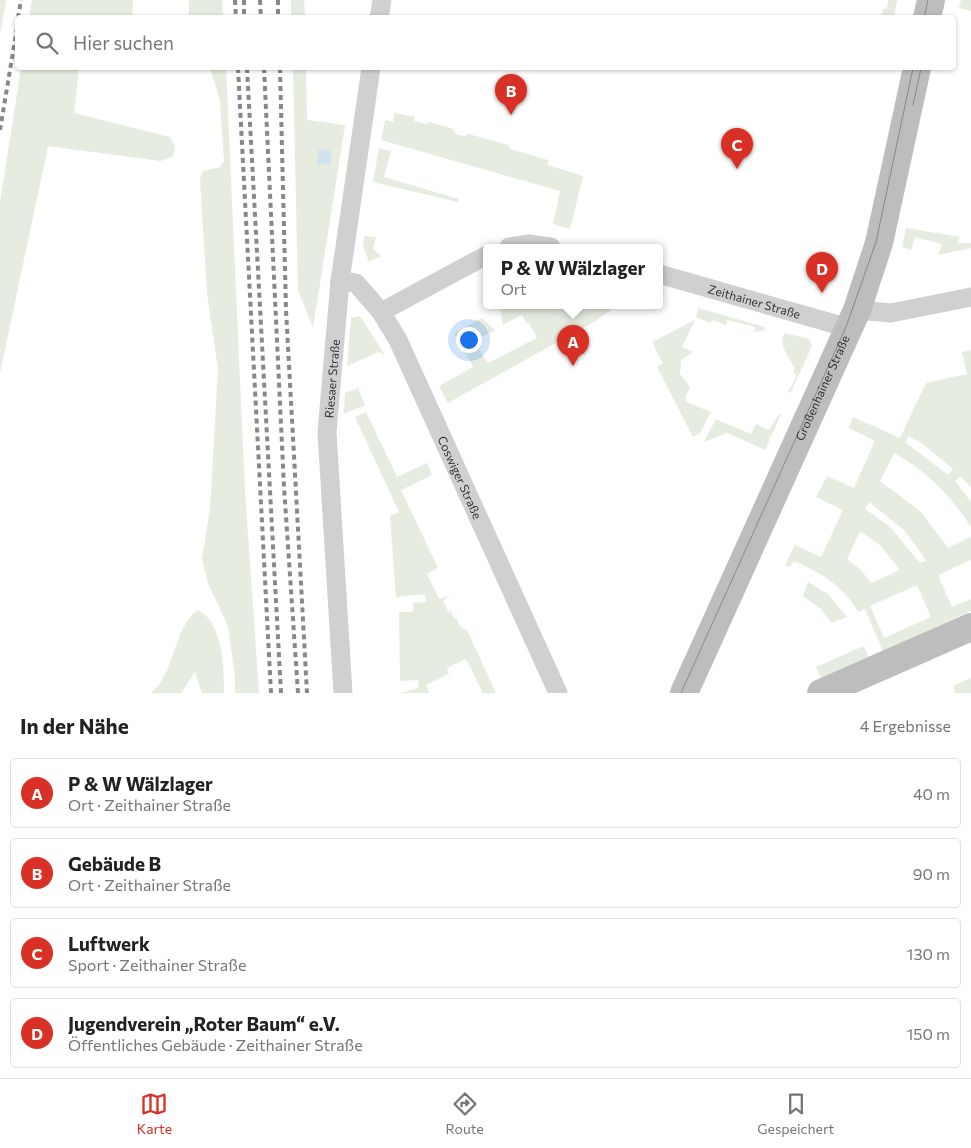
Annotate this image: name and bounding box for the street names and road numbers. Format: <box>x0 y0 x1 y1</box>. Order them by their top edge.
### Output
street label: Zeithainer Straße <box>706 281 802 321</box>
street label: Großenhainer Straße <box>792 333 852 443</box>
street label: Riesaer Straße <box>321 339 342 419</box>
street label: Coswiger Straße <box>435 434 485 521</box>

